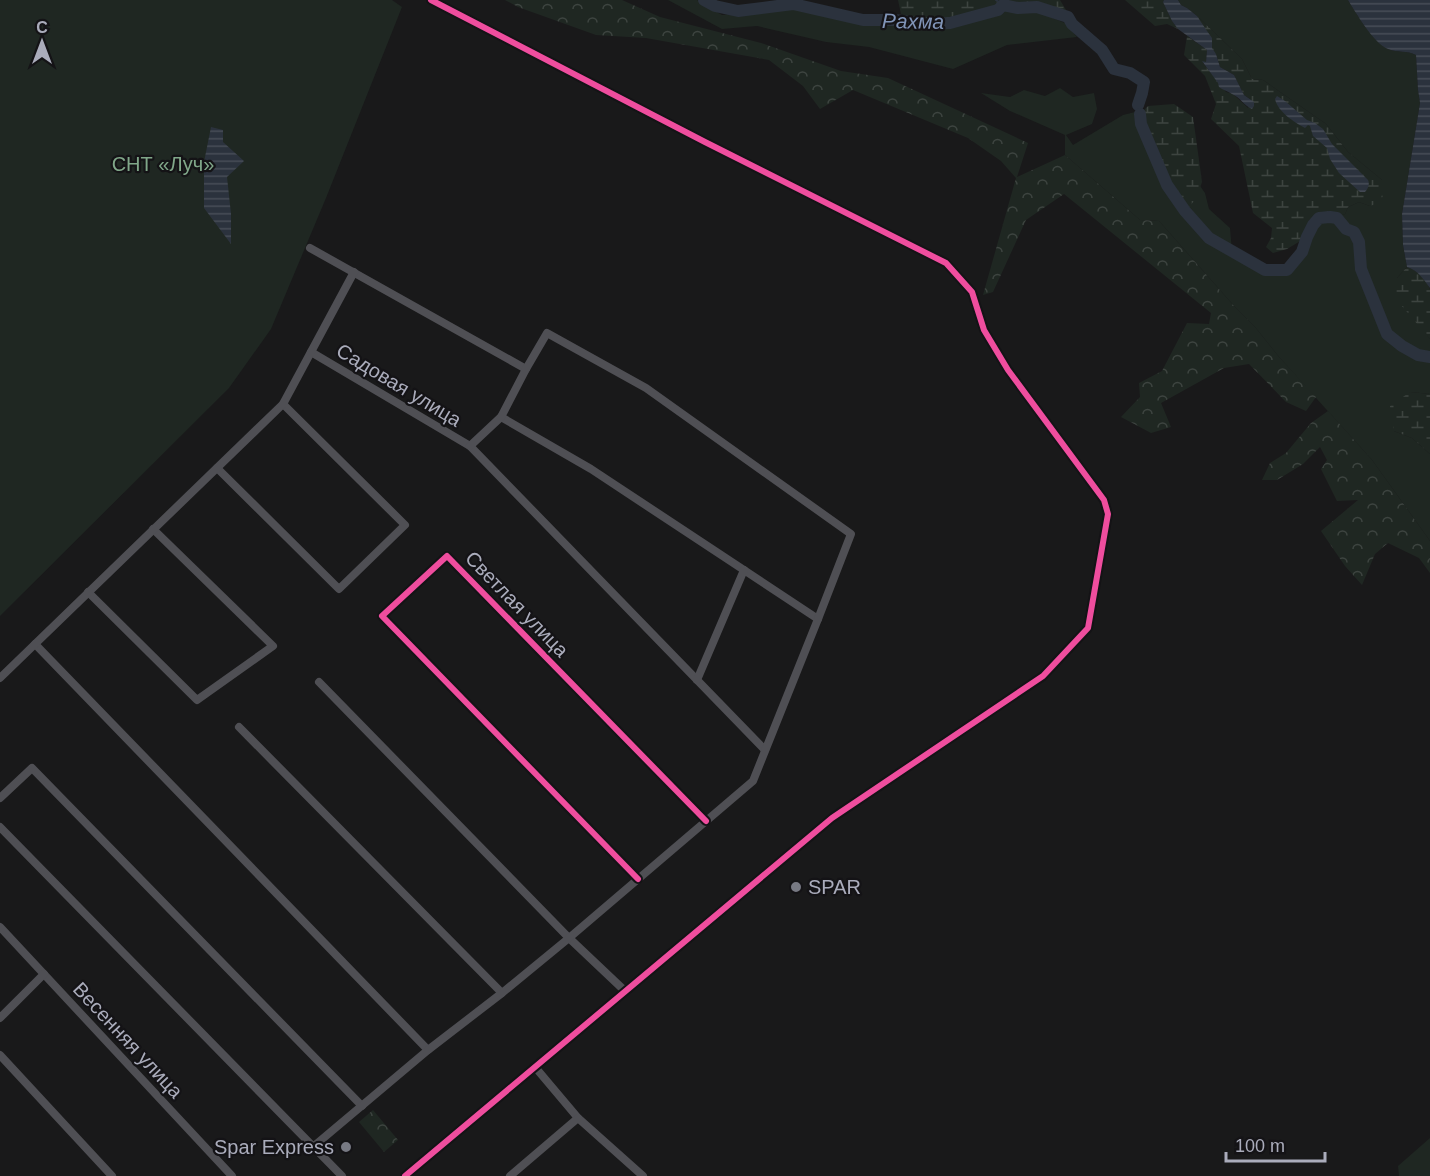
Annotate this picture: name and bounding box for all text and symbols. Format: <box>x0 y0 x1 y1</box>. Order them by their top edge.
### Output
water label: Рахма <box>882 9 944 33</box>
north arrow <box>12 12 72 72</box>
text: С <box>36 19 48 36</box>
park label: СНТ «Луч» <box>112 153 214 175</box>
street label: Садовая улица <box>333 339 466 431</box>
street label: Светлая улица <box>461 547 574 662</box>
place label: SPAR <box>808 876 861 898</box>
marker: SPAR <box>789 880 803 894</box>
street label: Весенняя улица <box>69 978 188 1103</box>
scale bar <box>1226 1125 1325 1163</box>
place label: Spar Express <box>214 1136 334 1158</box>
text: 100 m <box>1235 1136 1285 1156</box>
marker: Spar Express <box>339 1140 353 1154</box>

